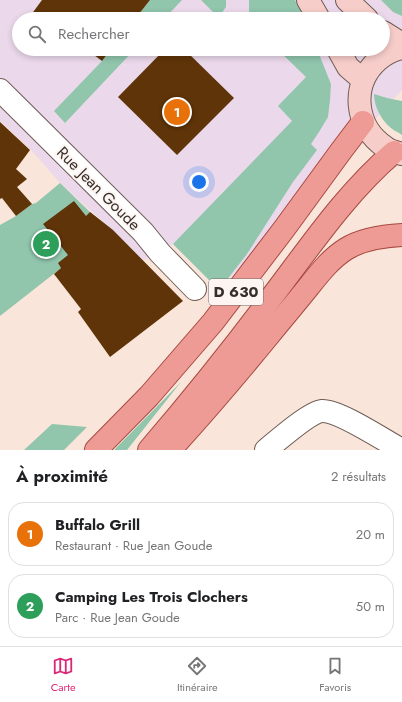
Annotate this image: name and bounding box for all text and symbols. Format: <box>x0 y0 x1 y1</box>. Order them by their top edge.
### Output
search box <box>12 12 390 56</box>
icon: search <box>26 23 48 45</box>
text: Rechercher <box>58 23 130 45</box>
pin: 1 <box>164 97 190 127</box>
street label: Rue Jean Goude <box>52 141 146 235</box>
your location <box>189 172 209 192</box>
pin: 2 <box>33 229 59 259</box>
road number: D 630 <box>209 279 263 305</box>
text: À proximité <box>16 464 108 488</box>
text: 2 résultats <box>331 467 386 486</box>
text: Buffalo Grill <box>55 514 140 536</box>
text: 1 <box>27 525 33 544</box>
text: 20 m <box>356 525 385 544</box>
text: Restaurant · Rue Jean Goude <box>55 536 212 555</box>
text: Camping Les Trois Clochers <box>55 586 248 608</box>
text: 2 <box>26 597 34 616</box>
text: 50 m <box>356 597 385 616</box>
text: Parc · Rue Jean Goude <box>55 608 180 627</box>
tab: Carte <box>51 655 76 695</box>
tab: Itinéraire <box>177 655 218 695</box>
tab: Favoris <box>319 655 351 695</box>

